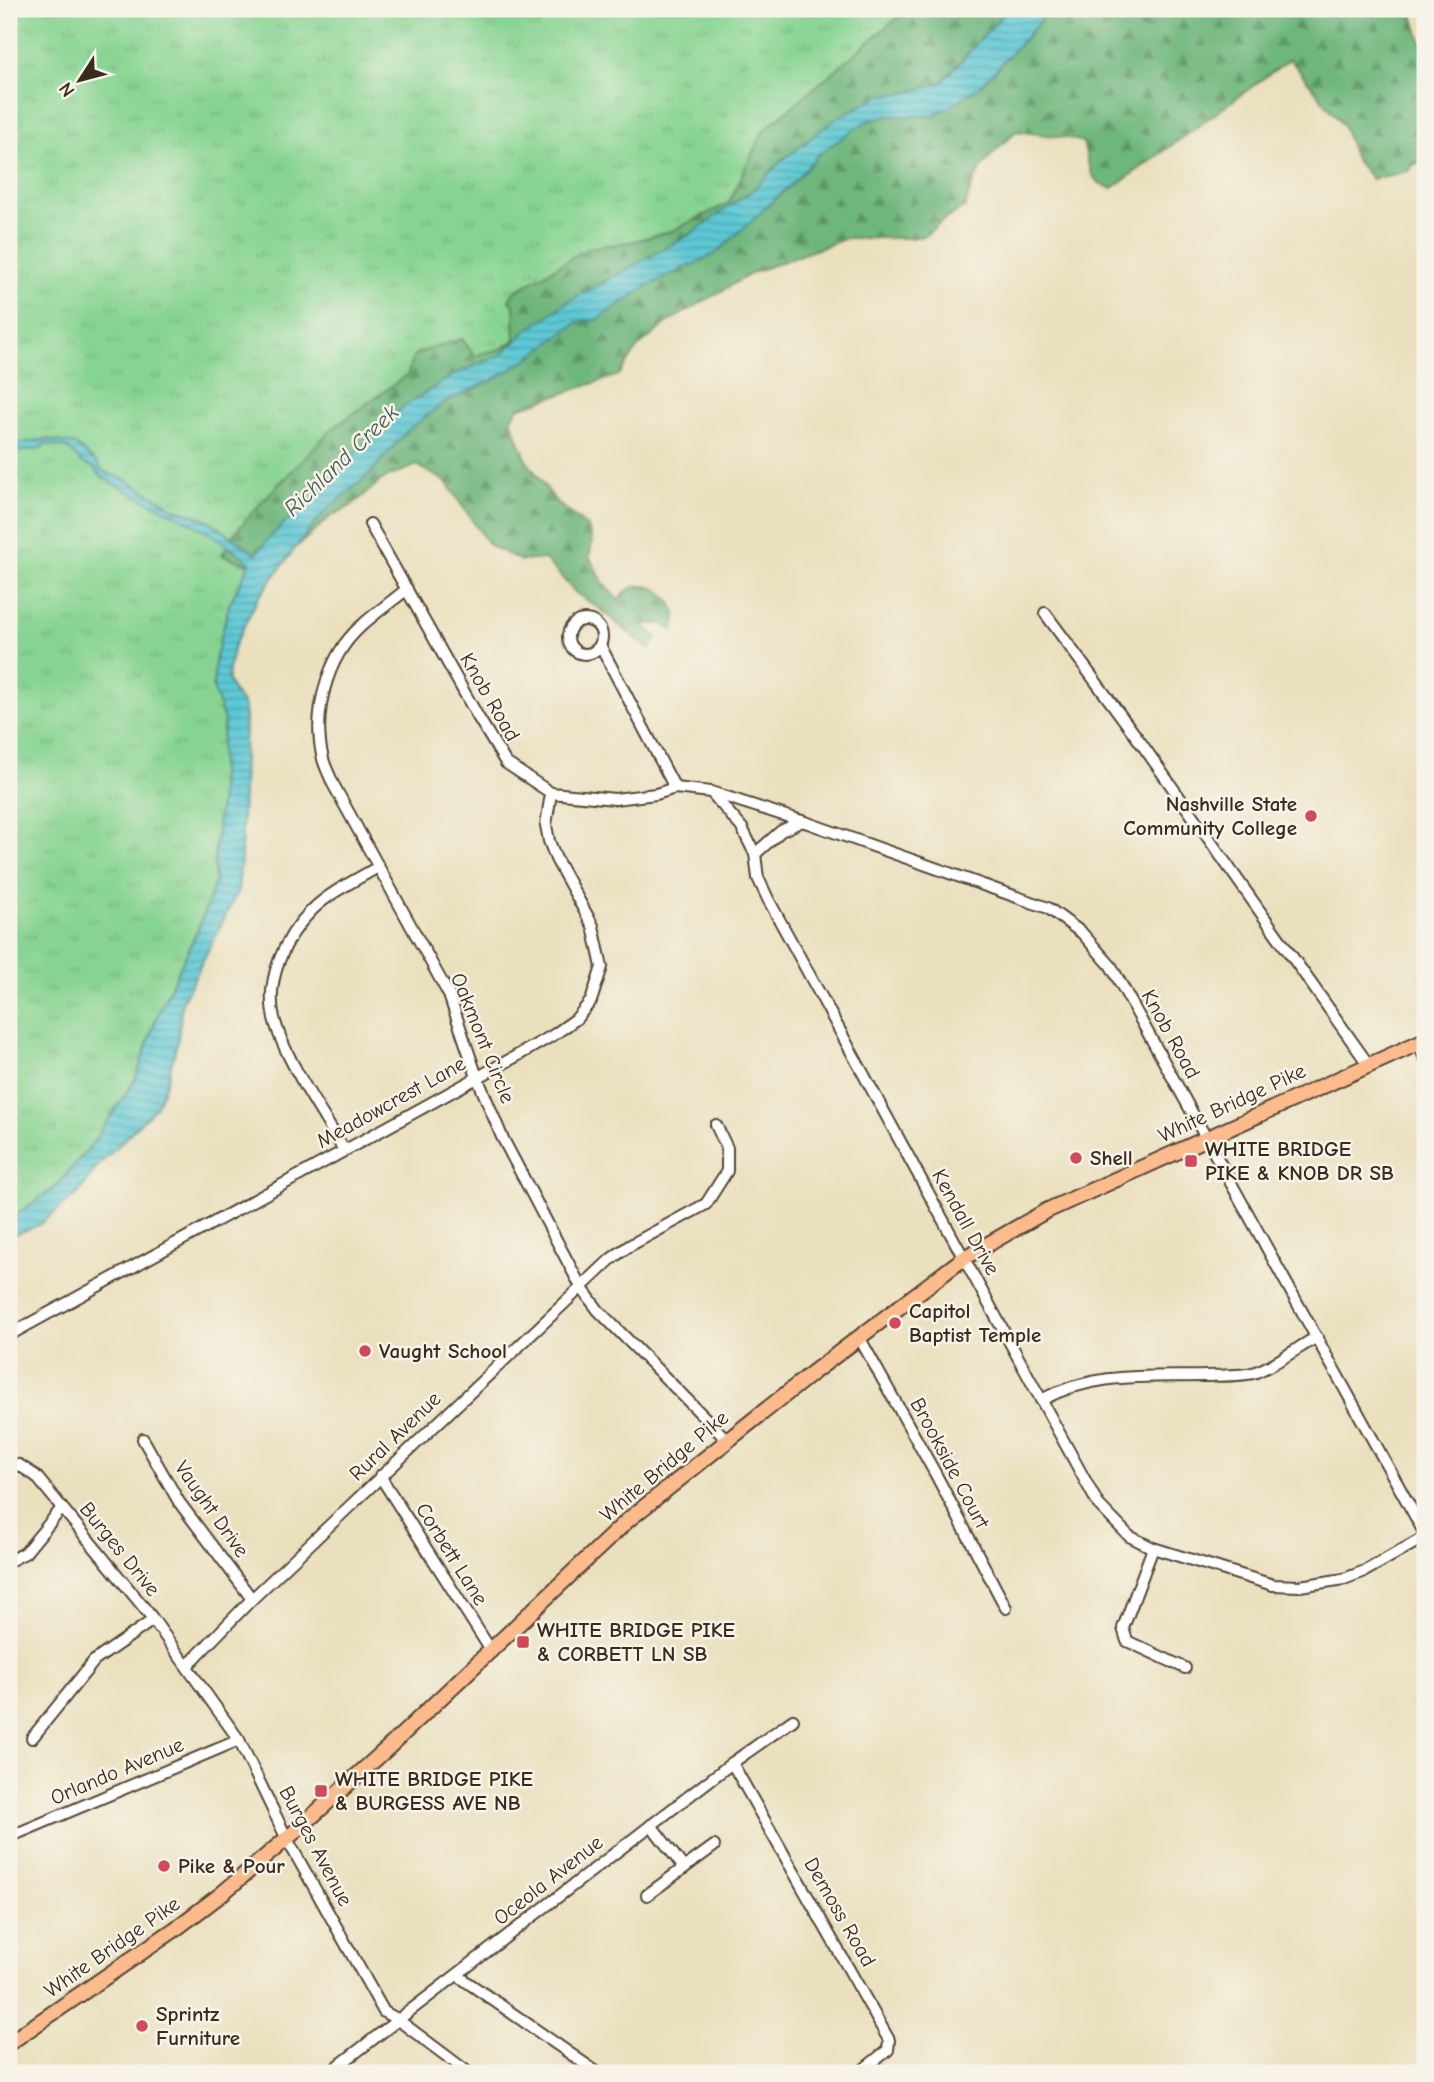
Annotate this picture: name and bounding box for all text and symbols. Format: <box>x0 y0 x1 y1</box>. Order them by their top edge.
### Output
north arrow <box>46 46 116 116</box>
text: N <box>55 78 80 101</box>
water label: Richland Creek <box>278 398 405 522</box>
street label: Knob Road <box>455 649 525 745</box>
place label: Nashville State Community College <box>1123 792 1297 840</box>
marker: Nashville State Community College <box>1303 808 1319 824</box>
street label: Oakmont Circle <box>446 969 520 1107</box>
street label: Knob Road <box>1137 985 1205 1083</box>
street label: Meadowcrest Lane <box>312 1051 470 1153</box>
street label: White Bridge Pike <box>1154 1058 1310 1148</box>
place label: WHITE BRIDGE PIKE & KNOB DR SB <box>1205 1137 1394 1185</box>
place label: Shell <box>1090 1146 1133 1170</box>
marker: Shell <box>1068 1150 1084 1166</box>
marker: WHITE BRIDGE PIKE & KNOB DR SB <box>1183 1153 1199 1169</box>
street label: Kendall Drive <box>927 1165 1005 1279</box>
place label: Capitol Baptist Temple <box>909 1299 1041 1347</box>
marker: Capitol Baptist Temple <box>887 1315 903 1331</box>
place label: Vaught School <box>379 1339 507 1363</box>
marker: Vaught School <box>357 1343 373 1359</box>
street label: Rural Avenue <box>344 1387 446 1485</box>
street label: Brookside Court <box>905 1394 995 1533</box>
street label: White Bridge Pike <box>595 1405 733 1527</box>
street label: Vaught Drive <box>170 1456 254 1562</box>
street label: Burges Drive <box>75 1497 165 1601</box>
street label: Corbett Lane <box>411 1498 493 1610</box>
place label: WHITE BRIDGE PIKE & CORBETT LN SB <box>537 1618 736 1666</box>
marker: WHITE BRIDGE PIKE & CORBETT LN SB <box>515 1634 531 1650</box>
street label: Orlando Avenue <box>47 1732 187 1810</box>
place label: WHITE BRIDGE PIKE & BURGESS AVE NB <box>335 1767 534 1815</box>
street label: Burges Avenue <box>274 1782 358 1910</box>
marker: WHITE BRIDGE PIKE & BURGESS AVE NB <box>313 1783 329 1799</box>
street label: Oceola Avenue <box>489 1830 607 1930</box>
street label: Demoss Road <box>799 1853 881 1971</box>
place label: Pike & Pour <box>178 1854 285 1878</box>
marker: Pike & Pour <box>156 1858 172 1874</box>
street label: White Bridge Pike <box>40 1891 184 2003</box>
place label: Sprintz Furniture <box>156 2002 240 2050</box>
marker: Sprintz Furniture <box>134 2018 150 2034</box>

